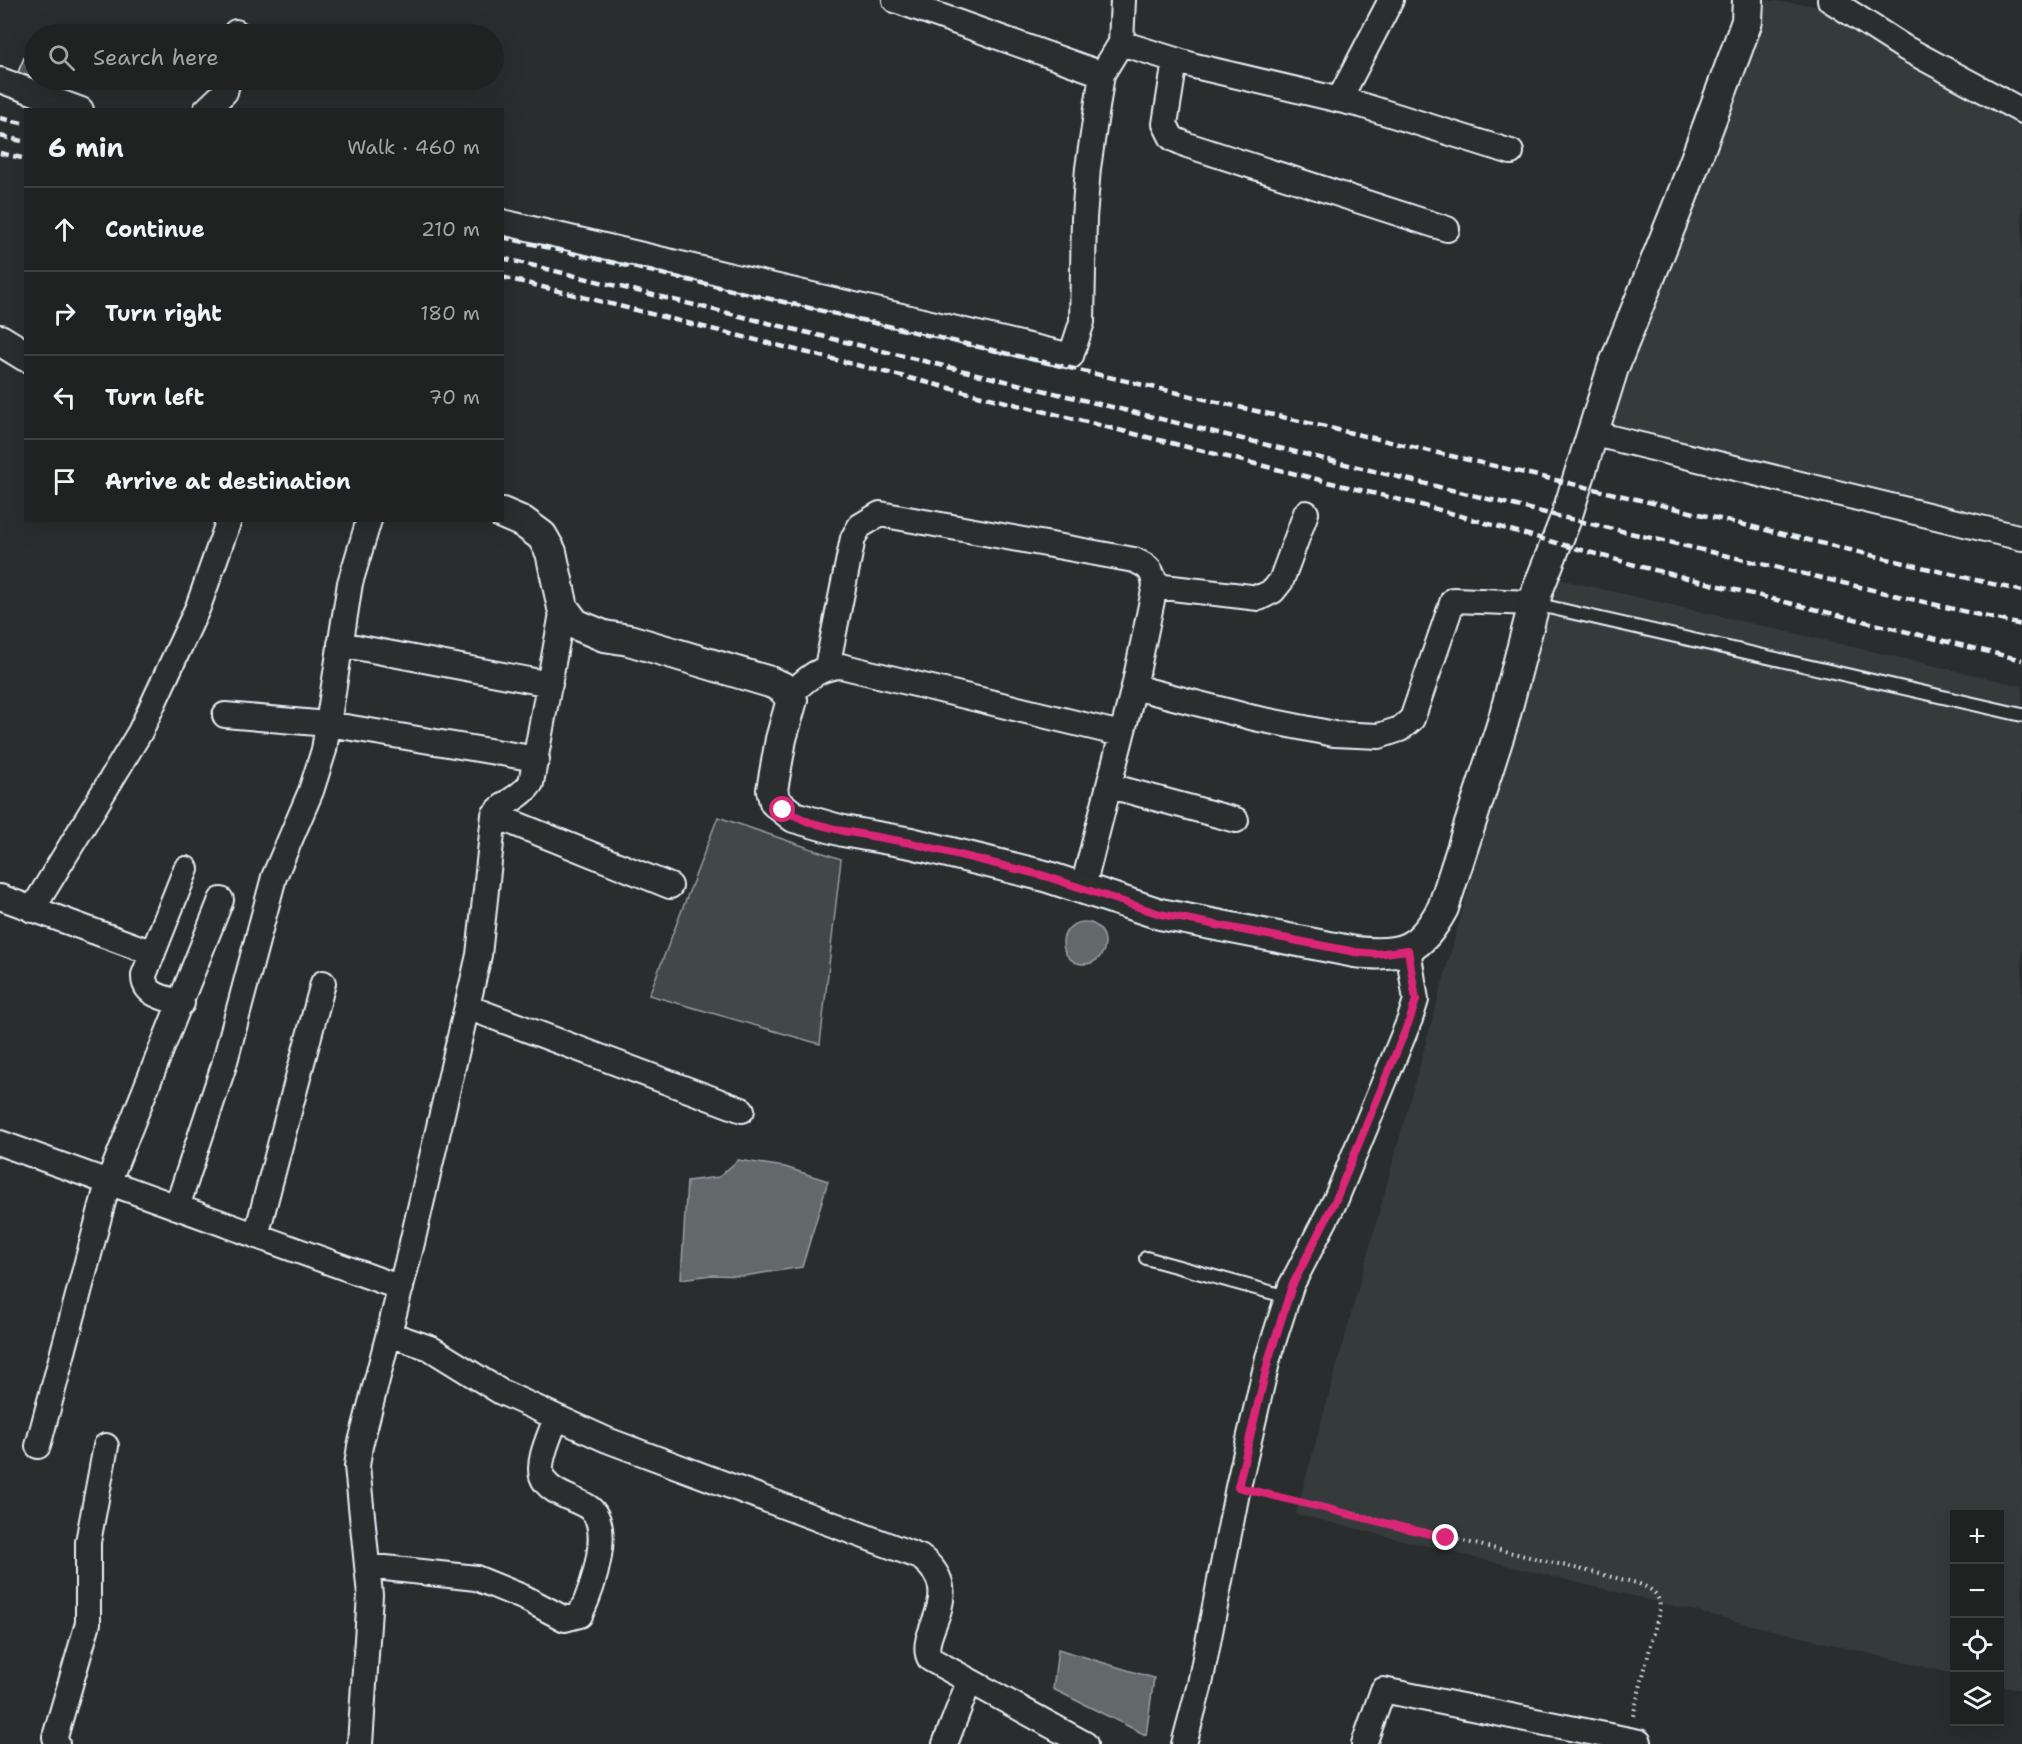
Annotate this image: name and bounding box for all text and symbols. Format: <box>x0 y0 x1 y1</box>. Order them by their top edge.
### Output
search box <box>24 24 504 90</box>
icon: search <box>45 41 78 74</box>
text: Search here <box>93 43 219 72</box>
text: 6 min <box>48 130 124 165</box>
text: Walk · 460 m <box>347 134 480 160</box>
icon: ahead <box>48 213 81 246</box>
text: Continue <box>105 215 205 244</box>
text: 210 m <box>421 216 480 242</box>
icon: right <box>48 297 81 330</box>
text: Turn right <box>105 299 222 328</box>
text: 180 m <box>420 300 480 326</box>
icon: left <box>48 381 81 414</box>
text: Turn left <box>105 383 204 412</box>
text: 70 m <box>428 384 480 410</box>
icon: arrive <box>48 465 81 498</box>
text: Arrive at destination <box>105 467 351 496</box>
route start <box>769 796 795 822</box>
map controls <box>1950 1510 2004 1726</box>
button: + <box>1950 1510 2004 1564</box>
route end <box>1432 1524 1458 1550</box>
button: − <box>1950 1564 2004 1618</box>
button: locate <box>1950 1618 2004 1672</box>
button: layers <box>1950 1672 2004 1726</box>

